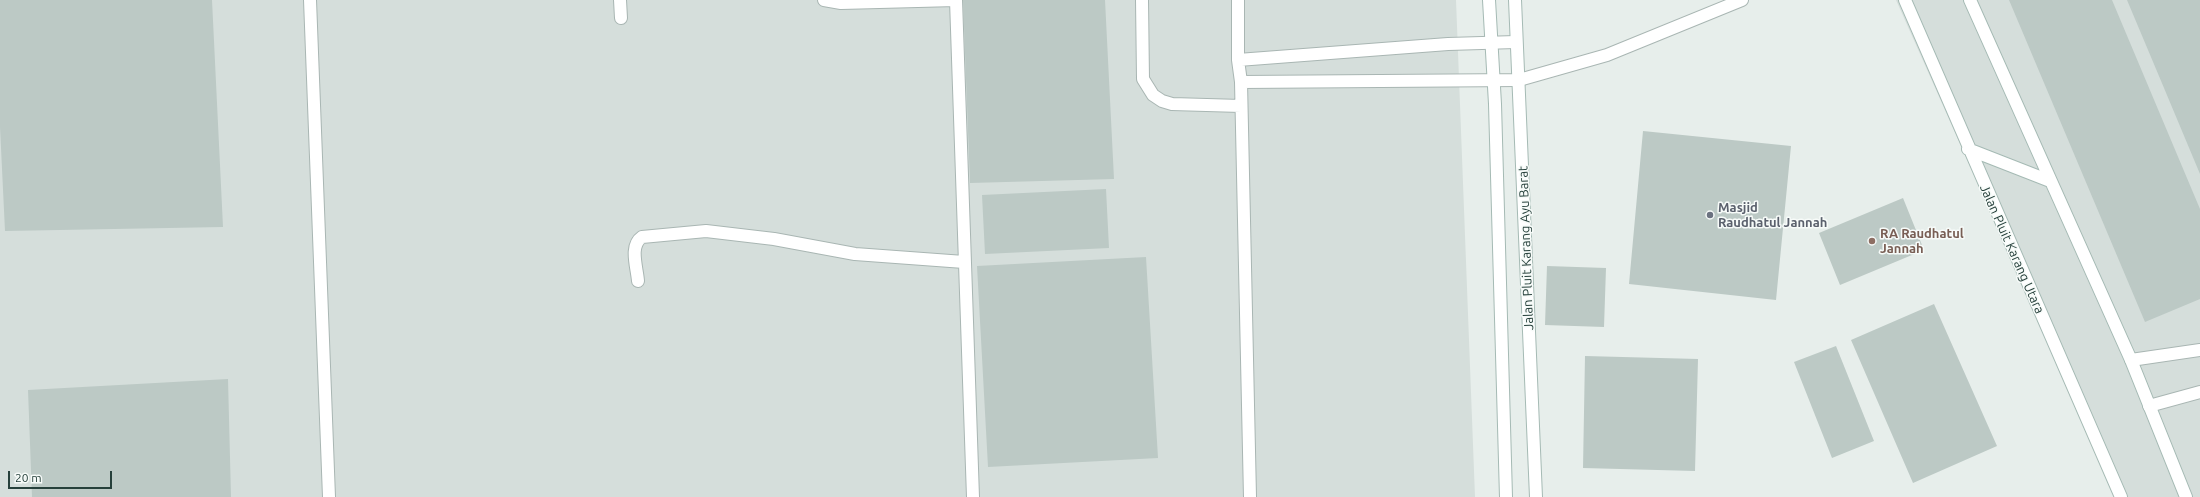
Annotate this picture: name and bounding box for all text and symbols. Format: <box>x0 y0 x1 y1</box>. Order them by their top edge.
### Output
street label: Jalan Pluit Karang Ayu Barat <box>1515 166 1537 330</box>
street label: Jalan Pluit Karang Utara <box>1976 182 2048 316</box>
place label: Masjid Raudhatul Jannah <box>1718 200 1827 231</box>
marker: Masjid Raudhatul Jannah <box>1705 210 1715 220</box>
place label: RA Raudhatul Jannah <box>1880 226 1964 257</box>
marker: RA Raudhatul Jannah <box>1867 236 1877 246</box>
scale bar <box>10 463 114 489</box>
text: 20 m <box>15 471 42 484</box>

